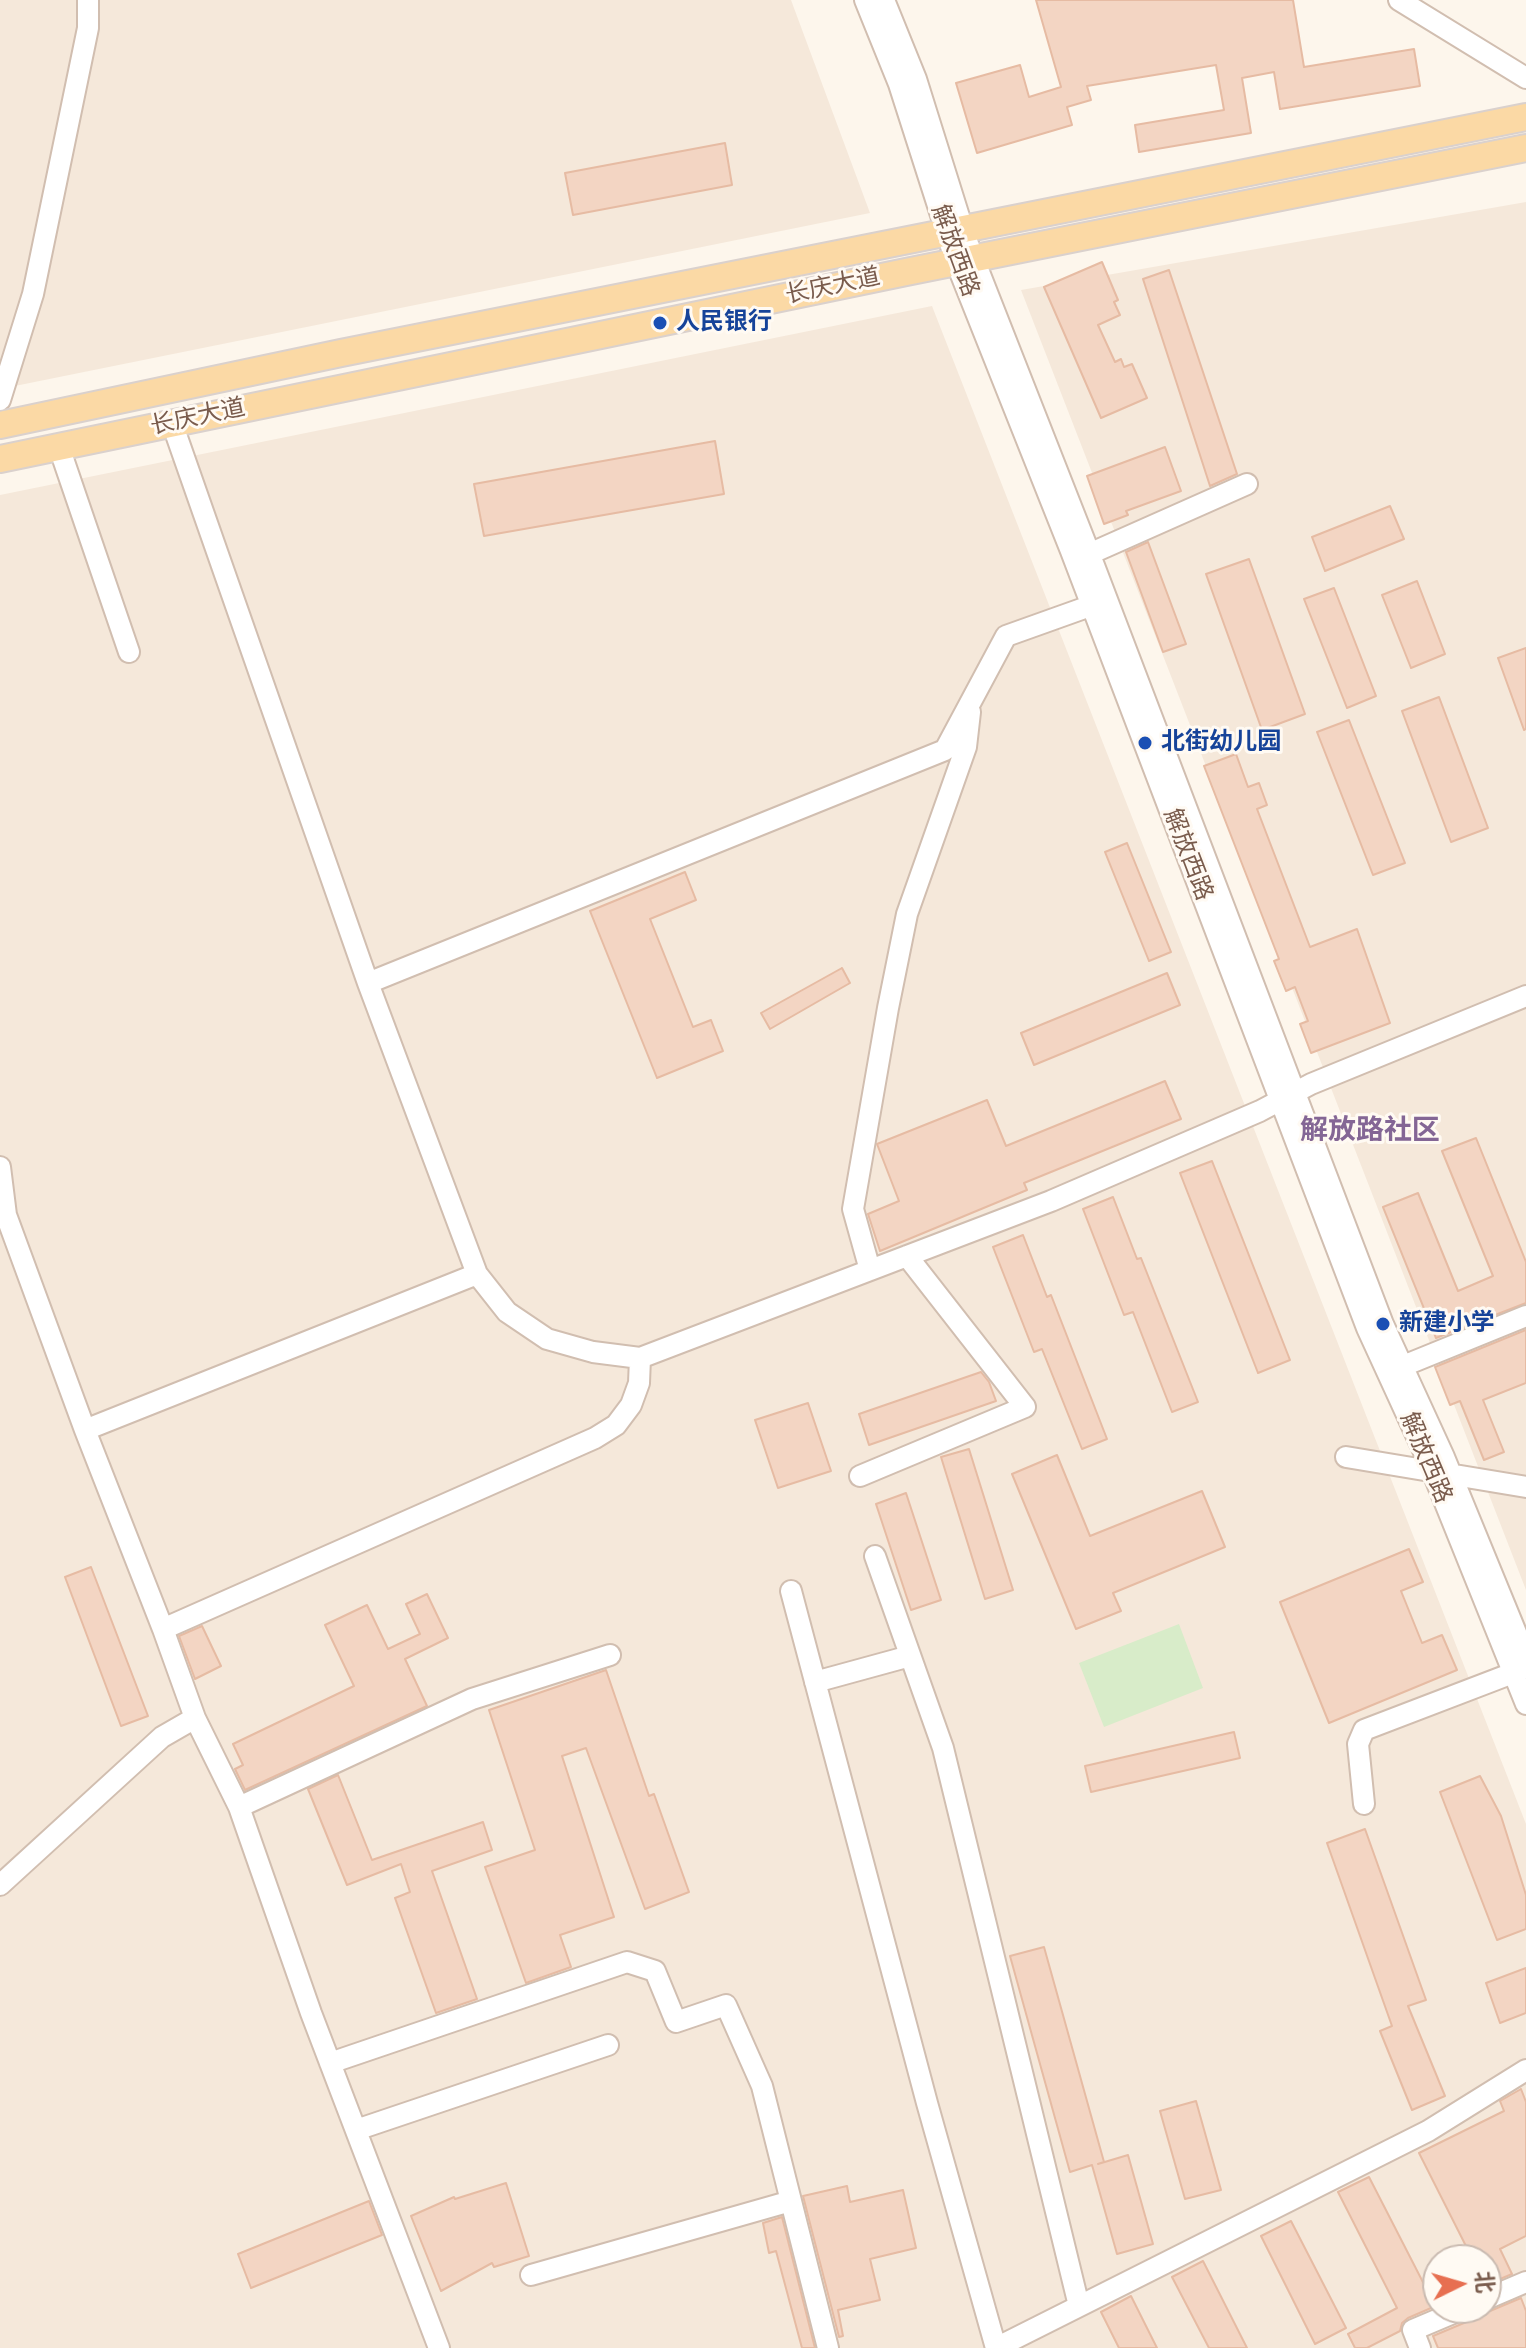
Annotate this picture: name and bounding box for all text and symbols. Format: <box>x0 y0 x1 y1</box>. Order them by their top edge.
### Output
street label: 解放西路 <box>924 201 984 301</box>
street label: 长庆大道 <box>783 263 883 311</box>
place label: 人民银行 <box>676 309 772 337</box>
marker: 人民银行 <box>651 314 669 332</box>
street label: 长庆大道 <box>148 394 248 442</box>
place label: 北街幼儿园 <box>1161 729 1281 757</box>
marker: 北街幼儿园 <box>1136 734 1154 752</box>
street label: 解放西路 <box>1156 805 1218 905</box>
district label: 解放路社区 <box>1300 1115 1440 1149</box>
place label: 新建小学 <box>1399 1310 1495 1338</box>
marker: 新建小学 <box>1374 1315 1392 1333</box>
street label: 解放西路 <box>1393 1408 1457 1508</box>
north arrow <box>1422 2244 1502 2324</box>
text: 北 <box>1468 2270 1501 2294</box>

